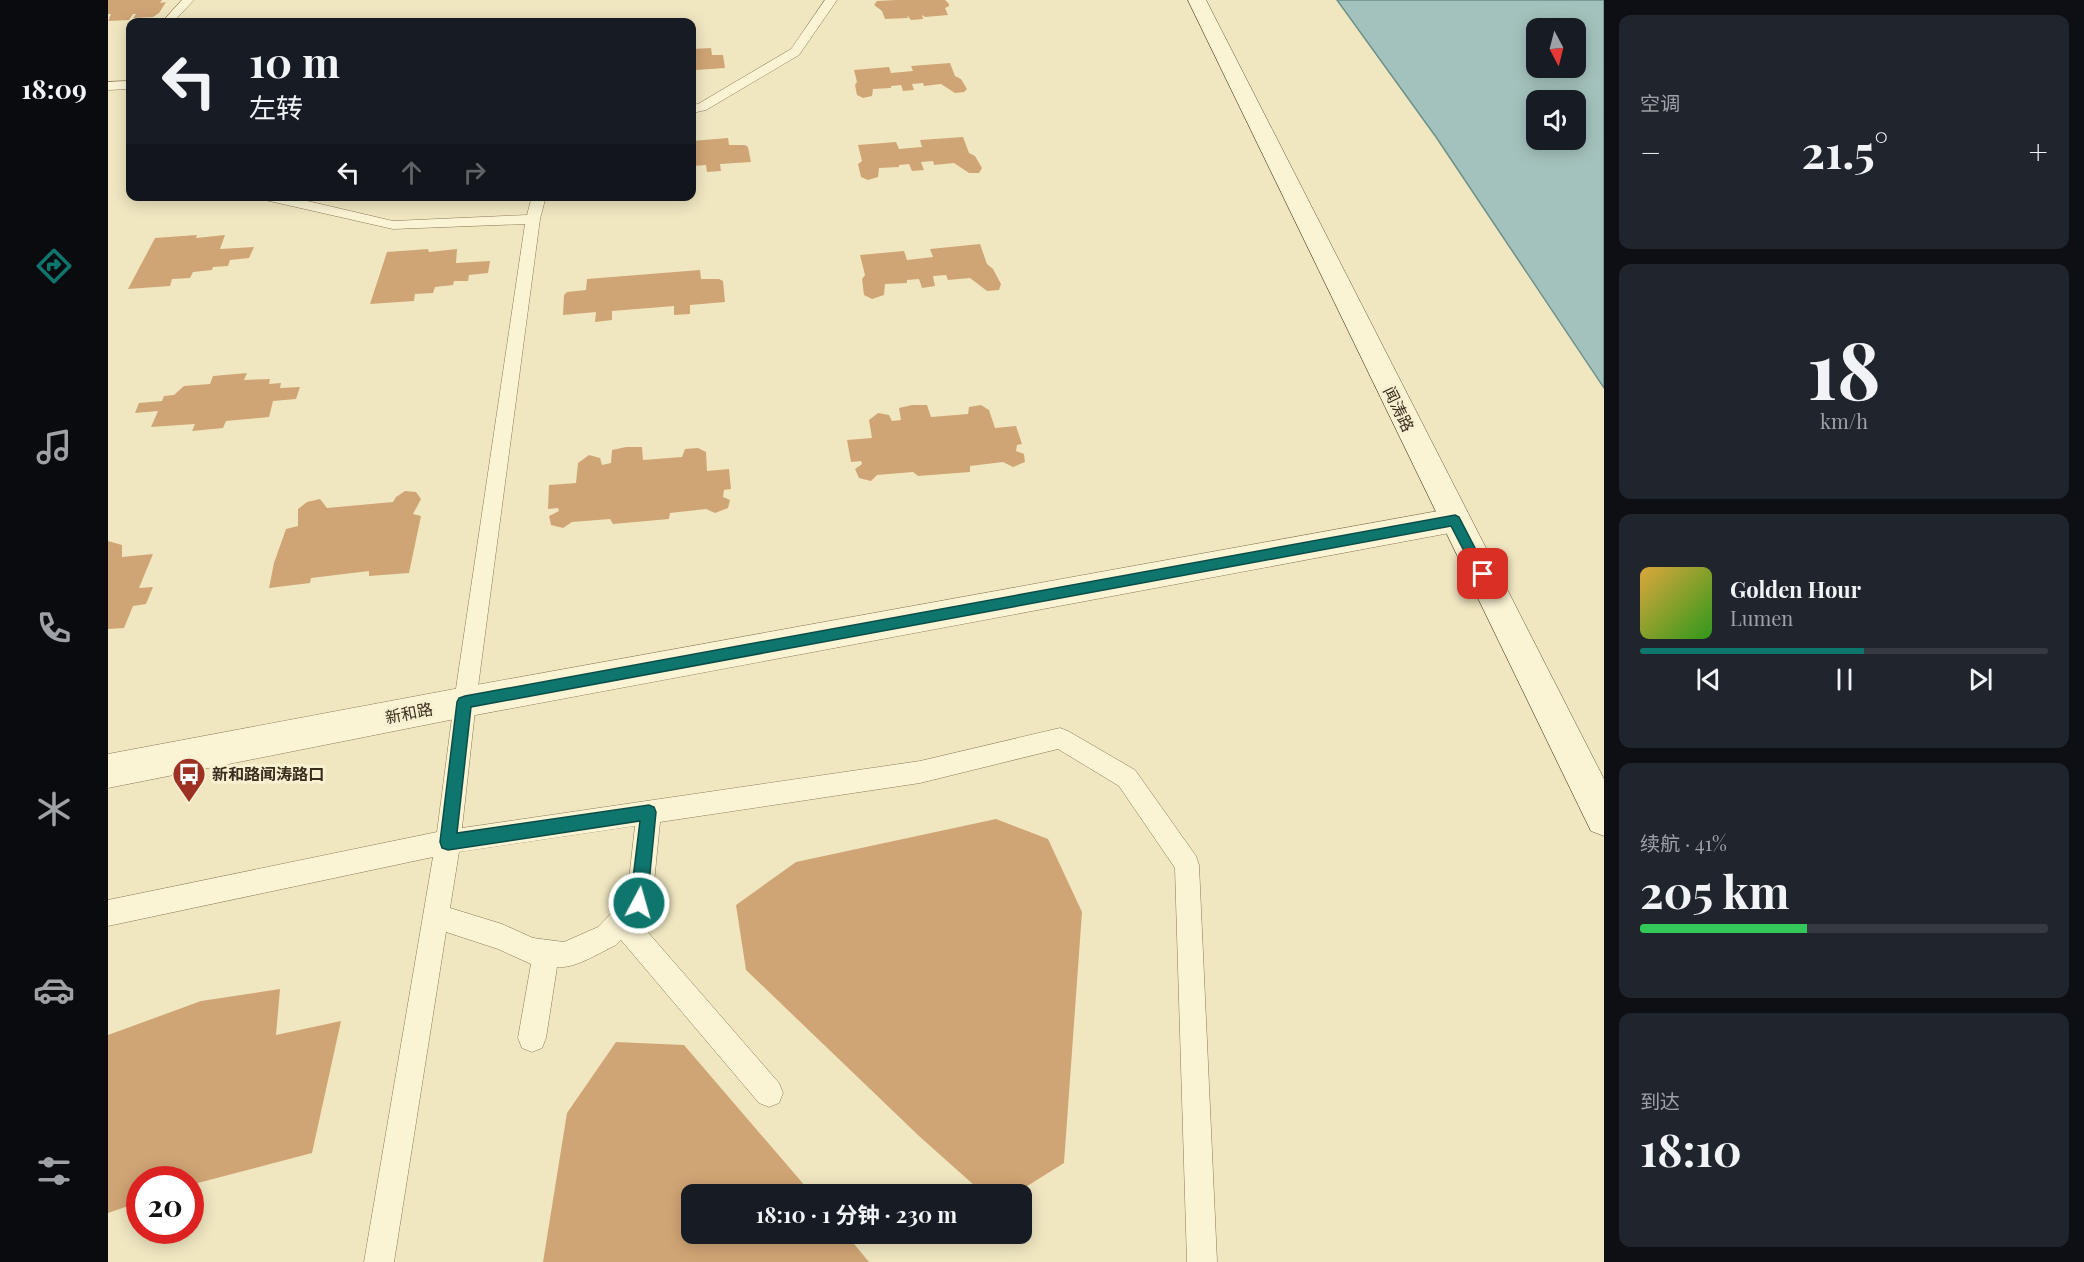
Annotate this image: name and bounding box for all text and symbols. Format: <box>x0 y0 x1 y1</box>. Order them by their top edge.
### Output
north arrow <box>1526 18 1586 78</box>
map controls <box>1526 18 1586 150</box>
text: 10 m <box>249 33 340 89</box>
icon: left <box>150 42 228 120</box>
text: 18:09 <box>21 70 87 106</box>
text: 左转 <box>249 89 303 125</box>
text: 空调 <box>1640 89 1680 116</box>
button: sound <box>1526 90 1586 150</box>
text: 21.5° <box>1802 120 1888 180</box>
text: − <box>1640 129 1661 173</box>
text: + <box>2029 129 2048 173</box>
icon: left <box>332 156 365 189</box>
icon: ahead <box>395 156 428 189</box>
icon: right <box>458 156 491 189</box>
icon: directions <box>33 245 75 287</box>
text: 18 <box>1807 316 1881 420</box>
street label: 闻涛路 <box>1379 383 1419 435</box>
text: km/h <box>1820 407 1868 434</box>
icon: music <box>33 426 75 468</box>
pin <box>1457 548 1508 599</box>
icon: arrive <box>1466 557 1499 590</box>
text: Golden Hour <box>1730 574 1861 604</box>
text: Lumen <box>1730 604 1793 631</box>
icon: phone <box>33 607 75 649</box>
icon: previous <box>1692 663 1725 696</box>
icon: pause <box>1828 663 1861 696</box>
icon: next <box>1964 663 1997 696</box>
street label: 新和路 <box>383 698 434 727</box>
bus stop icon: 新和路闻涛路口 <box>171 756 207 803</box>
place label: 新和路闻涛路口 <box>212 763 324 784</box>
icon: climate <box>33 788 75 830</box>
text: 续航 · 41% <box>1640 829 1727 856</box>
text: 205 km <box>1640 860 1790 920</box>
position arrow <box>607 871 671 935</box>
icon: car <box>33 969 75 1011</box>
text: 到达 <box>1640 1087 1680 1114</box>
text: 18:10 <box>1640 1118 1742 1178</box>
icon: filters <box>33 1150 75 1192</box>
speed limit sign: 20 <box>126 1166 204 1244</box>
text: 18:10 · 1 分钟 · 230 m <box>756 1199 957 1229</box>

